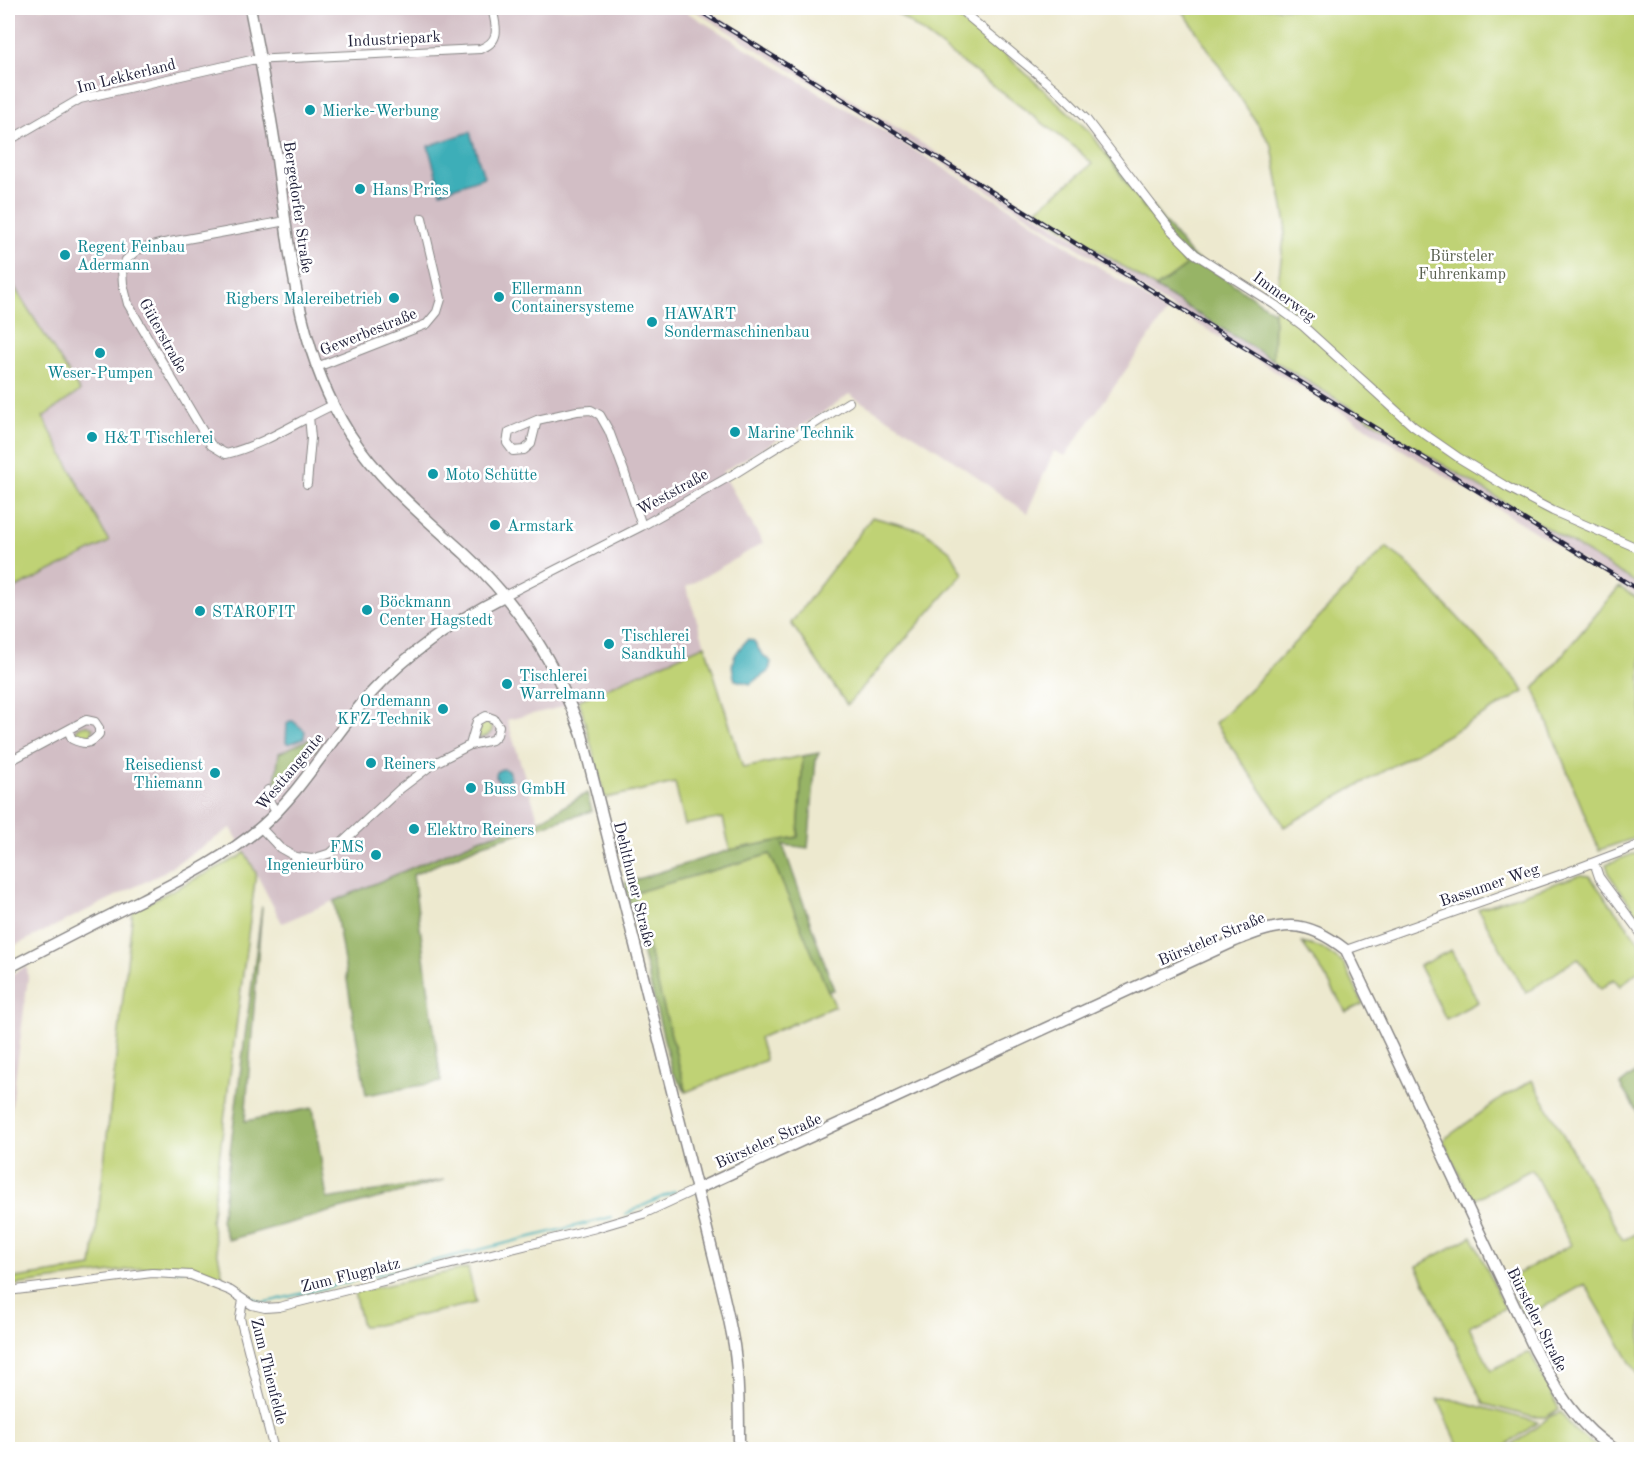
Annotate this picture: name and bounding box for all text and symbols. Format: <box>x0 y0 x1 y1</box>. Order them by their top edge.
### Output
street label: Industriepark <box>347 30 441 50</box>
street label: Im Lekkerland <box>75 57 178 97</box>
marker: Mierke-Werbung <box>303 103 317 117</box>
place label: Mierke-Werbung <box>322 104 439 120</box>
street label: Bergedorfer Straße <box>280 140 314 274</box>
marker: Hans Pries <box>353 182 367 196</box>
place label: Hans Pries <box>372 183 449 199</box>
place label: Regent Feinbau Adermann <box>77 240 186 274</box>
marker: Regent Feinbau Adermann <box>58 248 72 262</box>
park label: Bürsteler Fuhrenkamp <box>1418 249 1506 283</box>
street label: Immerweg <box>1249 270 1318 326</box>
place label: Ellermann Containersysteme <box>511 282 634 316</box>
marker: Ellermann Containersysteme <box>492 290 506 304</box>
marker: Rigbers Malereibetrieb <box>387 291 401 305</box>
place label: Rigbers Malereibetrieb <box>225 292 382 308</box>
street label: Güterstraße <box>135 296 189 376</box>
street label: Gewerbestraße <box>318 306 419 360</box>
place label: HAWART Sondermaschinenbau <box>664 307 810 341</box>
marker: HAWART Sondermaschinenbau <box>645 315 659 329</box>
marker: Weser-Pumpen <box>93 346 107 360</box>
place label: Weser-Pumpen <box>47 366 153 382</box>
marker: Marine Technik <box>728 425 742 439</box>
place label: Marine Technik <box>747 426 854 442</box>
marker: H&T Tischlerei <box>85 430 99 444</box>
place label: H&T Tischlerei <box>104 431 213 447</box>
marker: Moto Schütte <box>426 467 440 481</box>
street label: Weststraße <box>635 467 711 519</box>
place label: Moto Schütte <box>445 468 537 484</box>
marker: Armstark <box>488 518 502 532</box>
place label: Armstark <box>507 519 574 535</box>
place label: Böckmann Center Hagstedt <box>379 595 493 629</box>
marker: Böckmann Center Hagstedt <box>360 603 374 617</box>
marker: STAROFIT <box>193 604 207 618</box>
place label: STAROFIT <box>212 605 296 621</box>
place label: Tischlerei Sandkuhl <box>621 629 689 663</box>
marker: Tischlerei Sandkuhl <box>602 637 616 651</box>
place label: Tischlerei Warrelmann <box>519 669 606 703</box>
marker: Tischlerei Warrelmann <box>500 677 514 691</box>
place label: Ordemann KFZ-Technik <box>337 694 431 728</box>
marker: Ordemann KFZ-Technik <box>436 702 450 716</box>
street label: Westtangente <box>254 731 327 814</box>
marker: Reiners <box>364 756 378 770</box>
place label: Reiners <box>383 757 436 773</box>
place label: Reisedienst Thiemann <box>124 758 203 792</box>
marker: Reisedienst Thiemann <box>208 766 222 780</box>
marker: Buss GmbH <box>464 781 478 795</box>
place label: Buss GmbH <box>483 782 566 798</box>
street label: Dehlthuner Straße <box>610 820 656 949</box>
marker: Elektro Reiners <box>407 822 421 836</box>
place label: Elektro Reiners <box>426 823 534 839</box>
place label: FMS Ingenieurbüro <box>266 840 364 874</box>
marker: FMS Ingenieurbüro <box>369 848 383 862</box>
street label: Bassumer Weg <box>1438 861 1542 910</box>
street label: Bürsteler Straße <box>1156 910 1268 970</box>
street label: Bürsteler Straße <box>713 1111 824 1172</box>
street label: Zum Flugplatz <box>299 1256 402 1296</box>
street label: Bürsteler Straße <box>1503 1265 1569 1375</box>
street label: Zum Thienfelde <box>247 1317 289 1426</box>

